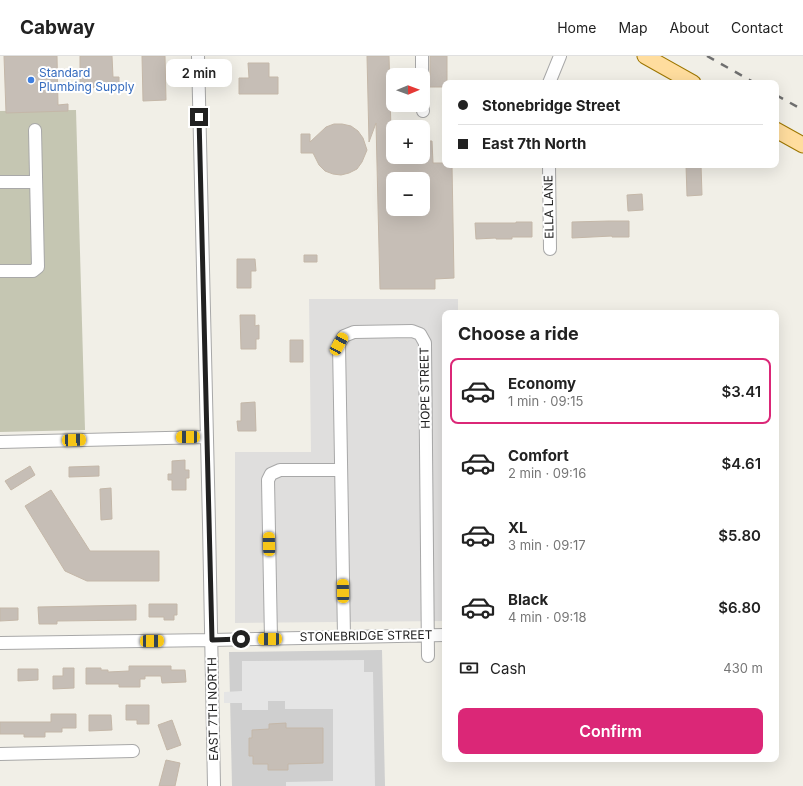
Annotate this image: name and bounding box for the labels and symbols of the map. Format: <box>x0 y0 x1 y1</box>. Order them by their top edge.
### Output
callout: 2 min <box>166 59 232 87</box>
place label: Standard Plumbing Supply <box>39 65 135 94</box>
north arrow <box>386 68 430 112</box>
marker: Standard Plumbing Supply <box>26 75 36 85</box>
route end <box>190 108 208 126</box>
street label: ELLA LANE <box>540 175 557 239</box>
car <box>328 331 350 357</box>
street label: HOPE STREET <box>416 347 433 429</box>
car <box>176 431 200 443</box>
car <box>62 434 86 446</box>
car <box>263 532 275 556</box>
car <box>337 579 349 603</box>
street label: STONEBRIDGE STREET <box>299 627 433 644</box>
route start <box>232 630 250 648</box>
car <box>258 633 282 645</box>
car <box>140 635 164 647</box>
street label: EAST 7TH NORTH <box>204 657 221 761</box>

